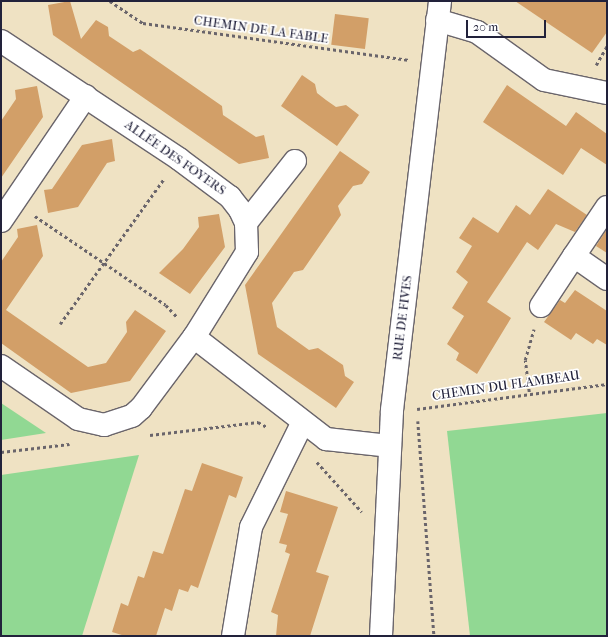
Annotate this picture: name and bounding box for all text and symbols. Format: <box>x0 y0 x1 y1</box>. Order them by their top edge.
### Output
scale bar <box>468 12 548 38</box>
street label: CHEMIN DE LA FABLE <box>193 13 329 47</box>
text: 20 m <box>473 20 498 34</box>
street label: ALLÉE DES FOYERS <box>121 117 229 199</box>
street label: RUE DE FIVES <box>390 275 416 361</box>
street label: CHEMIN DU FLAMBEAU <box>431 368 581 404</box>

